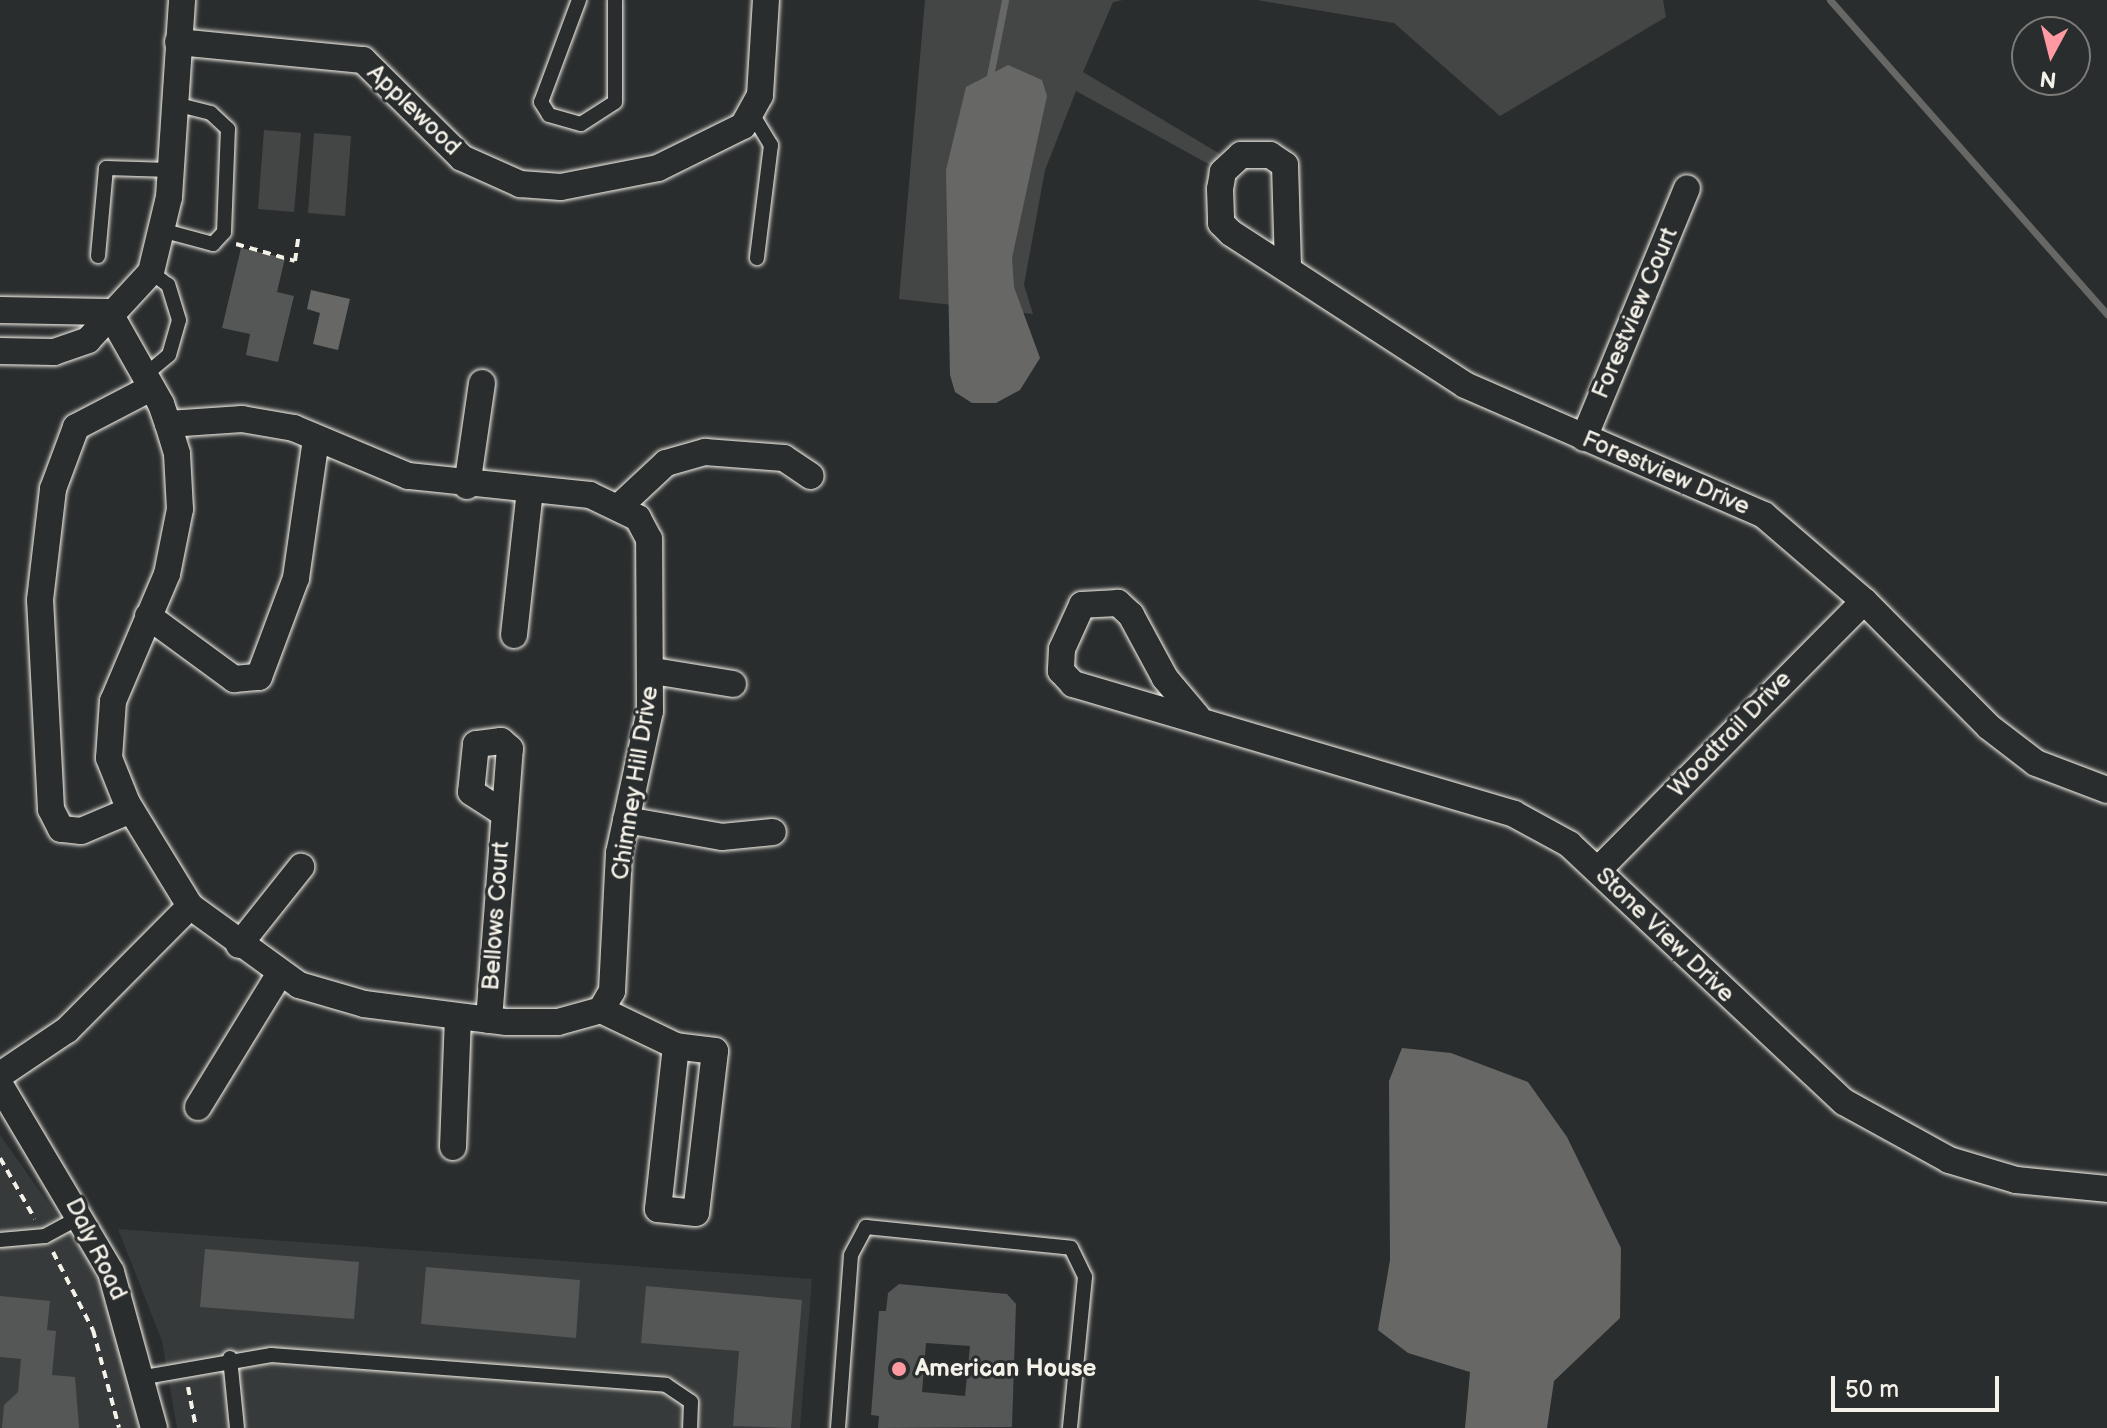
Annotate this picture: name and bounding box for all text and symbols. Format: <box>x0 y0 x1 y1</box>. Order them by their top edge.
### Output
north arrow <box>2011 16 2091 96</box>
street label: Applewood <box>361 58 467 162</box>
text: N <box>2038 64 2058 93</box>
street label: Forestview Court <box>1586 223 1684 403</box>
street label: Forestview Drive <box>1578 425 1754 521</box>
street label: Woodtrail Drive <box>1662 665 1798 803</box>
street label: Chimney Hill Drive <box>605 683 665 883</box>
street label: Bellows Court <box>476 841 516 991</box>
street label: Stone View Drive <box>1589 861 1741 1009</box>
street label: Daly Road <box>59 1193 133 1305</box>
place label: American House <box>915 1355 1096 1383</box>
marker: American House <box>890 1360 908 1378</box>
scale bar <box>1835 1360 2003 1410</box>
text: 50 m <box>1845 1375 1899 1404</box>

